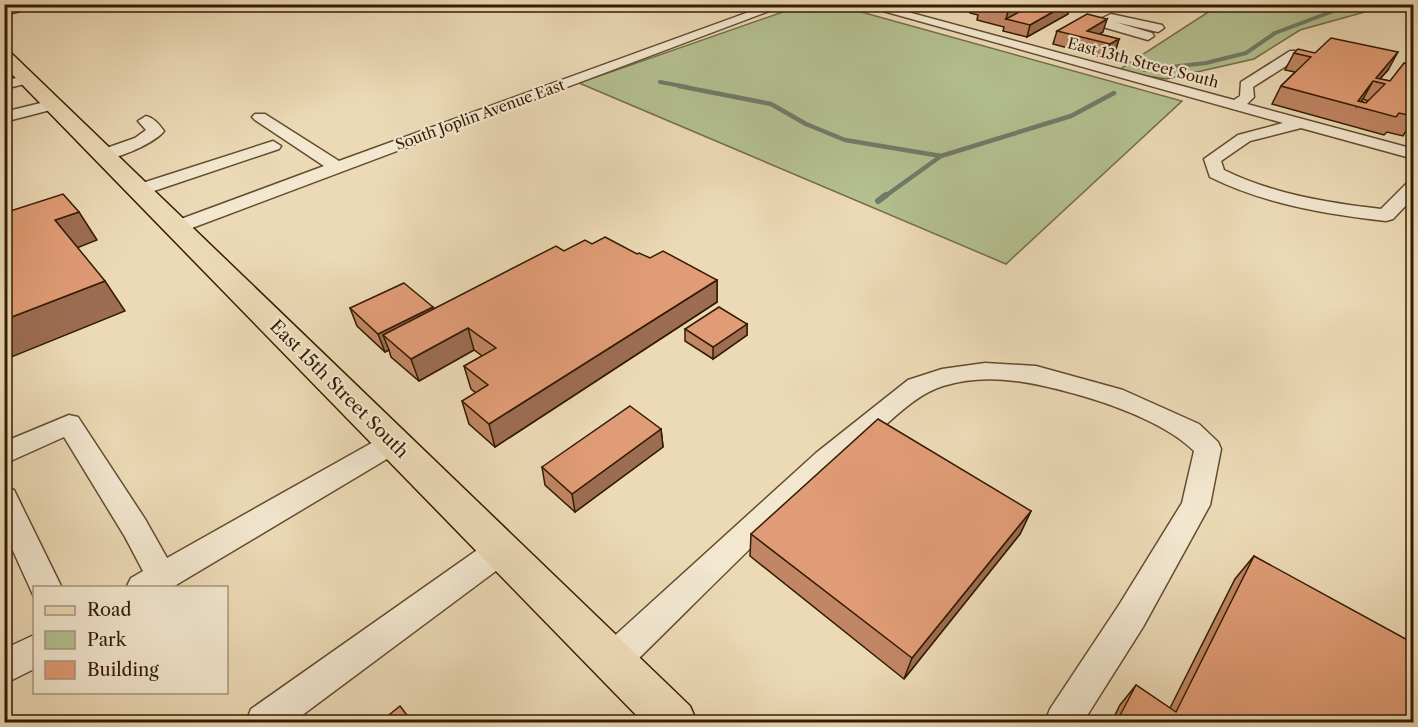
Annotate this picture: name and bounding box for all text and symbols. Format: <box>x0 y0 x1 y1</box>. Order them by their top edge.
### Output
street label: East 13th Street South <box>1065 33 1221 92</box>
street label: South Joplin Avenue East <box>393 75 568 154</box>
street label: East 15th Street South <box>265 315 413 463</box>
legend <box>33 586 228 694</box>
text: Road <box>87 599 132 621</box>
text: Park <box>87 629 128 651</box>
text: Building <box>87 659 159 681</box>

